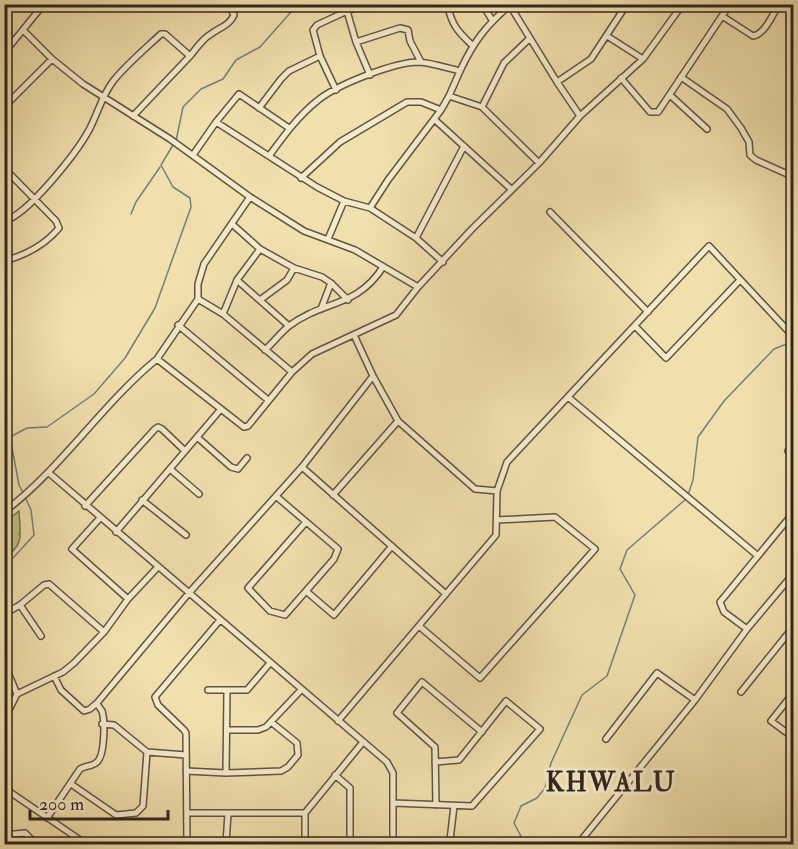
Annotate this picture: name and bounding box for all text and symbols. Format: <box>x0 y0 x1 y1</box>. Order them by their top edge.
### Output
district label: KHWALU <box>546 767 676 799</box>
scale bar <box>30 783 168 821</box>
text: 200 m <box>39 793 84 816</box>

